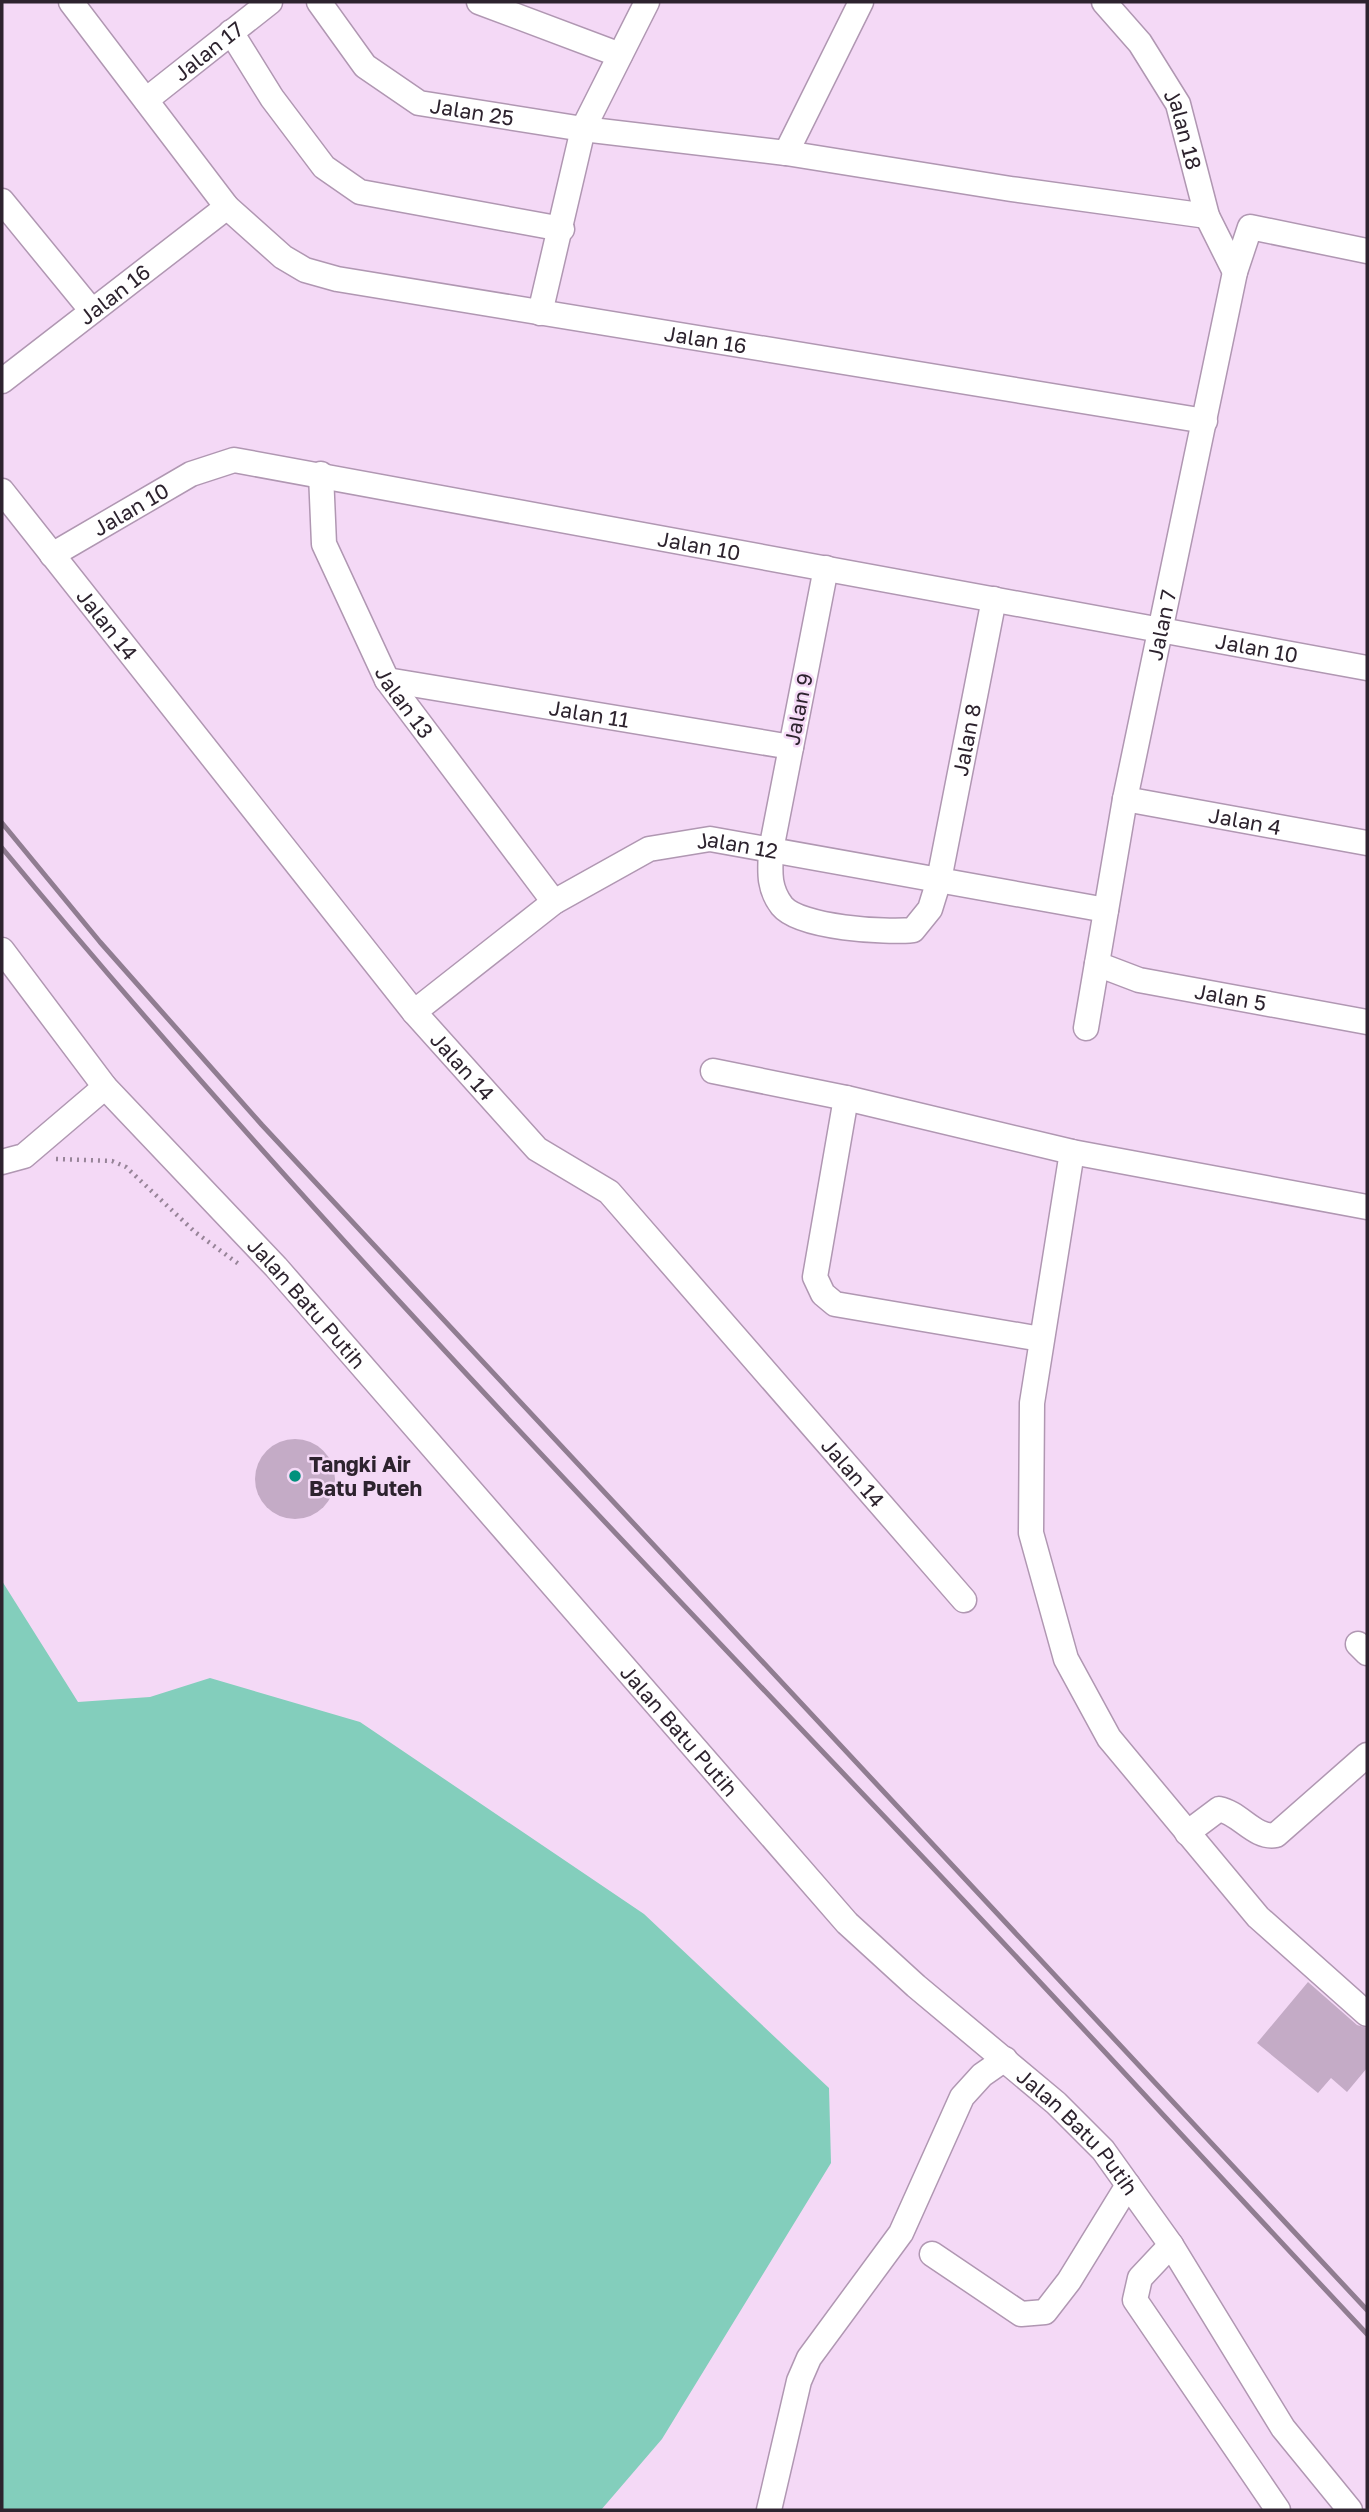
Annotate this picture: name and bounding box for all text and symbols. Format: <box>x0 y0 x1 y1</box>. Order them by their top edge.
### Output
street label: Jalan 17 <box>168 16 248 87</box>
street label: Jalan 18 <box>1158 83 1207 172</box>
street label: Jalan 25 <box>428 92 516 131</box>
street label: Jalan 16 <box>73 258 155 330</box>
street label: Jalan 16 <box>662 320 749 359</box>
street label: Jalan 10 <box>88 477 173 541</box>
street label: Jalan 10 <box>656 525 743 566</box>
street label: Jalan 14 <box>71 584 143 665</box>
street label: Jalan 7 <box>1141 587 1181 663</box>
street label: Jalan 10 <box>1213 627 1300 668</box>
street label: Jalan 13 <box>370 662 439 743</box>
street label: Jalan 9 <box>778 671 818 747</box>
street label: Jalan 11 <box>547 694 631 733</box>
street label: Jalan 8 <box>947 701 986 778</box>
street label: Jalan 4 <box>1207 801 1283 840</box>
street label: Jalan 12 <box>694 826 780 864</box>
street label: Jalan 5 <box>1193 978 1269 1016</box>
street label: Jalan 14 <box>425 1026 500 1106</box>
street label: Jalan Batu Putih <box>242 1232 371 1374</box>
street label: Jalan 14 <box>816 1433 890 1512</box>
place label: Tangki Air Batu Puteh <box>309 1451 422 1501</box>
marker: Tangki Air Batu Puteh <box>287 1468 303 1484</box>
street label: Jalan Batu Putih <box>615 1659 744 1801</box>
street label: Jalan Batu Putih <box>1011 2063 1144 2200</box>

